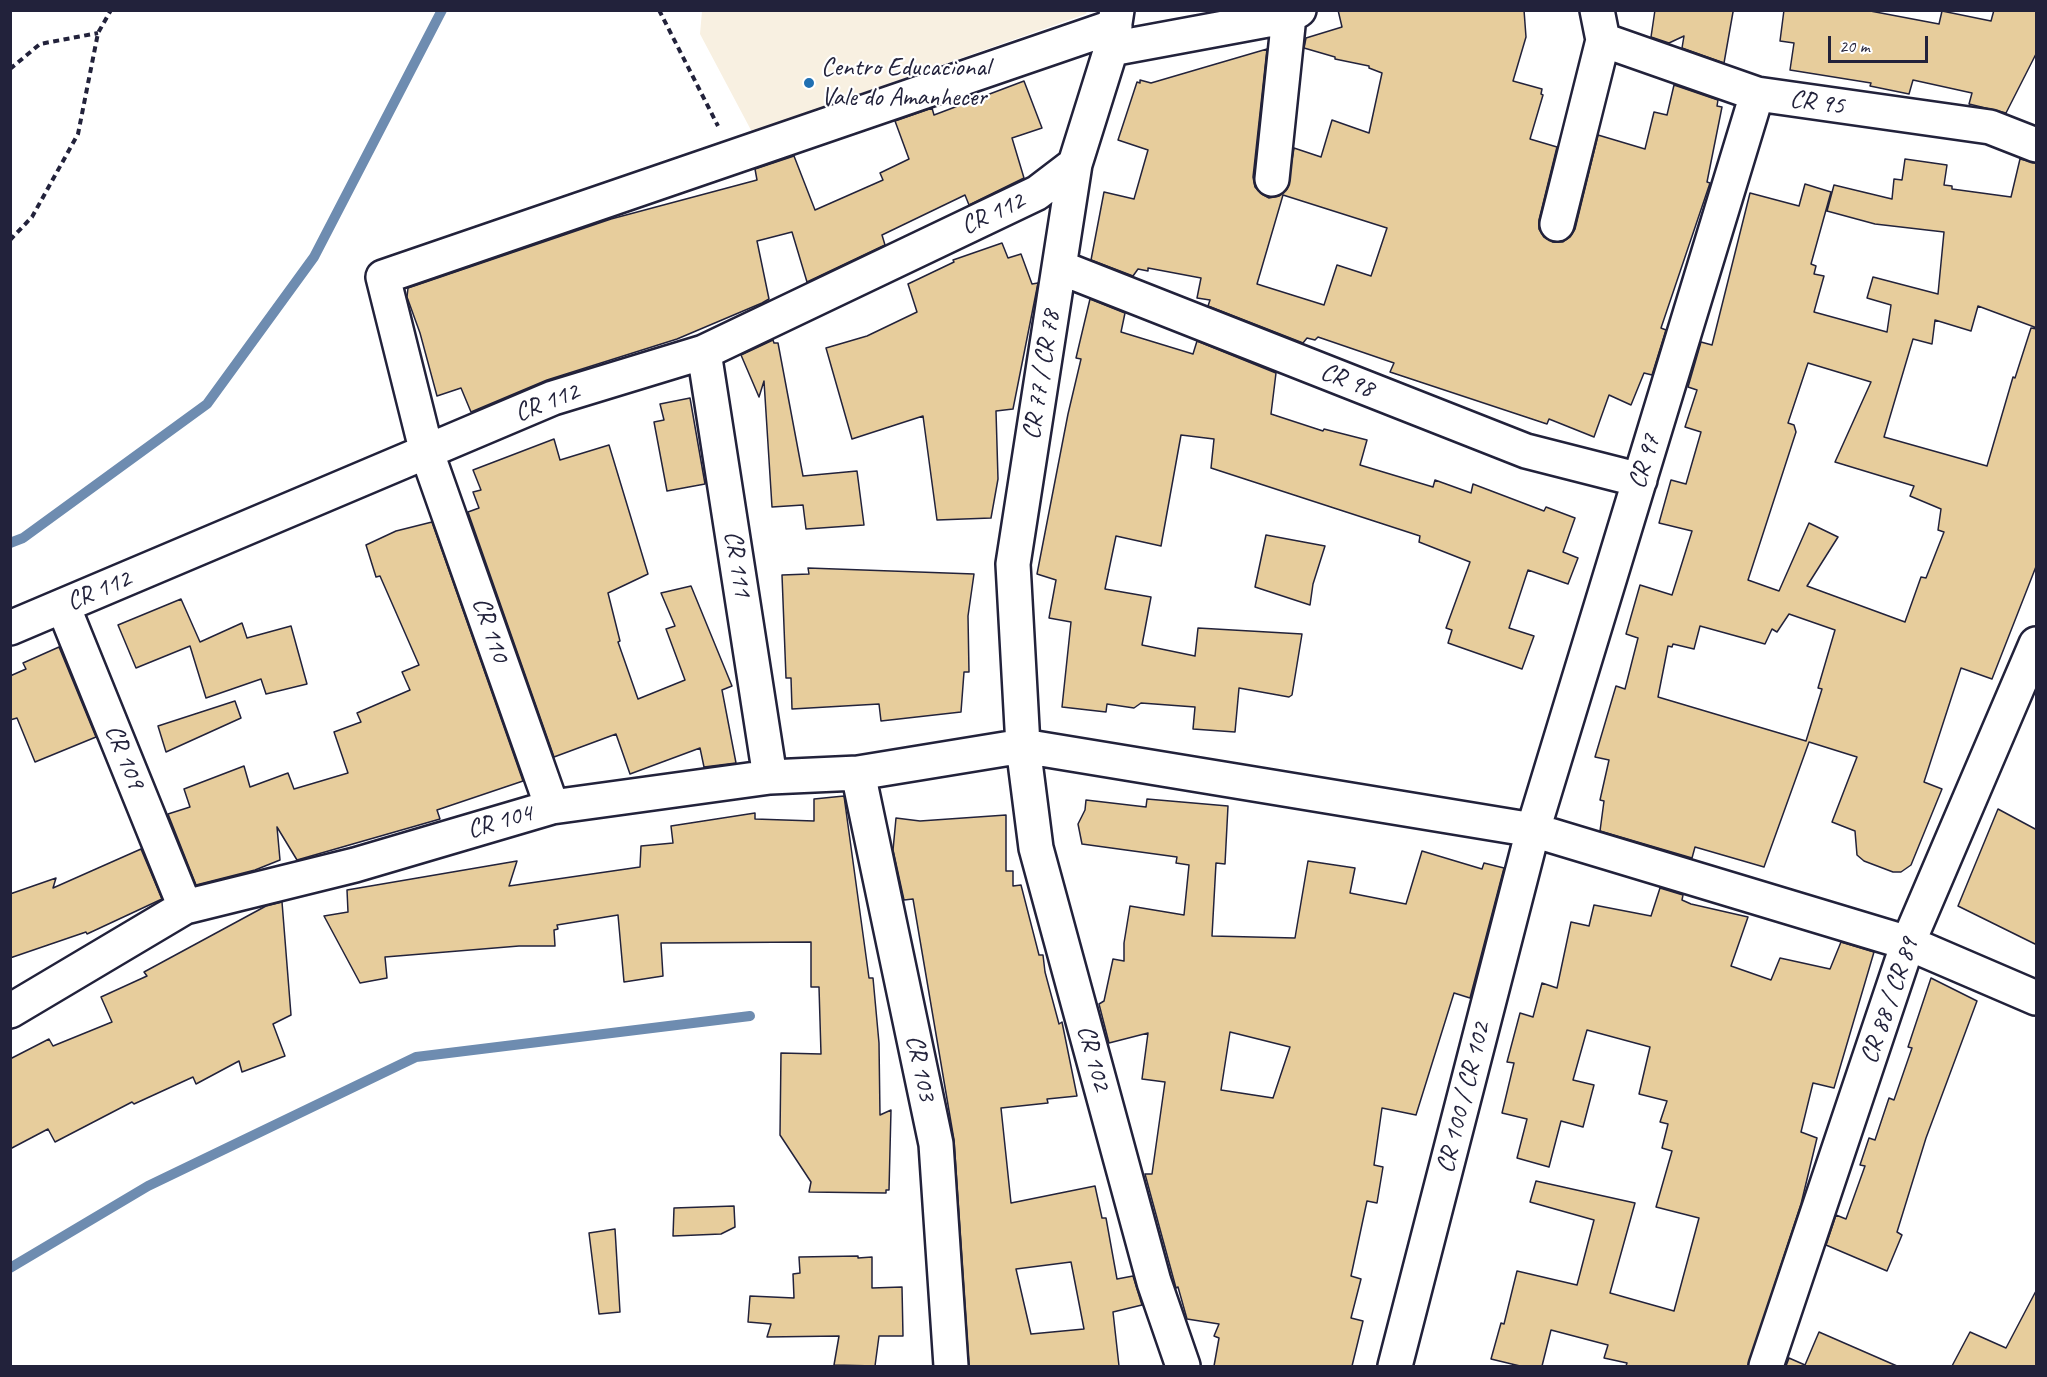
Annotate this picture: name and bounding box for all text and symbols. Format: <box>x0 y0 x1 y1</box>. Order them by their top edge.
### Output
scale bar <box>1831 24 1932 62</box>
text: 20 m <box>1839 35 1870 57</box>
place label: Centro Educacional Vale do Amanhecer <box>821 52 990 113</box>
marker: Centro Educacional Vale do Amanhecer <box>802 76 816 90</box>
street label: CR 95 <box>1788 84 1846 122</box>
street label: CR 112 <box>956 186 1030 242</box>
street label: CR 77 / CR 78 <box>1016 308 1068 442</box>
street label: CR 98 <box>1316 357 1378 405</box>
street label: CR 112 <box>510 377 584 429</box>
street label: CR 97 <box>1622 431 1668 493</box>
street label: CR 111 <box>716 529 758 599</box>
street label: CR 112 <box>62 564 136 618</box>
street label: CR 110 <box>464 594 516 666</box>
street label: CR 109 <box>97 720 151 794</box>
street label: CR 104 <box>464 798 536 846</box>
street label: CR 88 / CR 89 <box>1854 934 1926 1068</box>
street label: CR 100 / CR 102 <box>1430 1020 1498 1176</box>
street label: CR 102 <box>1069 1022 1117 1094</box>
street label: CR 103 <box>898 1032 942 1104</box>

